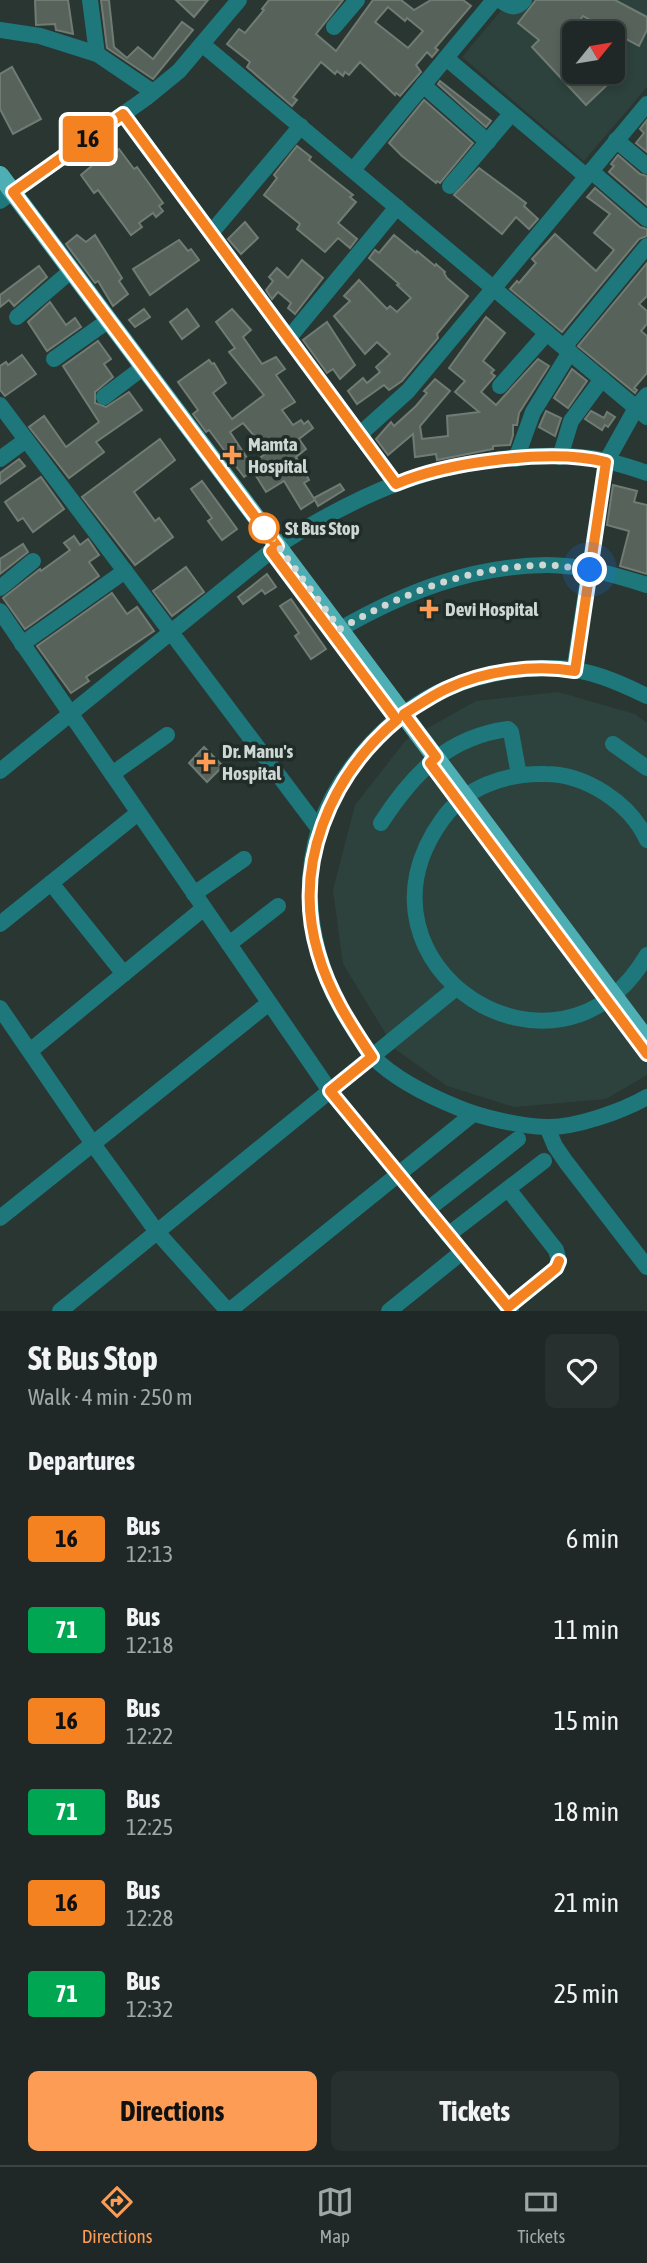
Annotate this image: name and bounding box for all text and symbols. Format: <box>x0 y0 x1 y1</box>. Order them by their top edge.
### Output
north arrow <box>562 21 625 84</box>
map controls <box>562 21 625 84</box>
line badge: 16 <box>56 116 119 162</box>
text: 16 <box>77 125 99 152</box>
place label: Mamta Hospital <box>248 433 308 477</box>
marker: Mamta Hospital <box>222 445 242 465</box>
marker: St Bus Stop <box>249 513 279 543</box>
place label: St Bus Stop <box>285 517 360 539</box>
your location <box>572 552 607 587</box>
place label: Devi Hospital <box>445 598 539 620</box>
marker: Devi Hospital <box>419 599 439 619</box>
place label: Dr. Manu's Hospital <box>222 740 294 784</box>
marker: Dr. Manu's Hospital <box>196 752 216 772</box>
button: heart <box>545 1334 619 1408</box>
text: St Bus Stop <box>28 1339 158 1377</box>
text: Walk · 4 min · 250 m <box>28 1384 192 1410</box>
text: Departures <box>28 1446 135 1476</box>
text: Bus <box>126 1511 160 1541</box>
text: 6 min <box>566 1524 619 1554</box>
text: 16 <box>55 1525 78 1552</box>
text: 12:13 <box>126 1541 173 1567</box>
text: Bus <box>126 1602 160 1632</box>
text: 11 min <box>554 1615 619 1645</box>
text: 71 <box>55 1616 78 1643</box>
text: 12:18 <box>126 1632 173 1658</box>
text: Bus <box>126 1693 160 1723</box>
text: 15 min <box>554 1706 619 1736</box>
text: 16 <box>55 1707 78 1734</box>
text: 12:22 <box>126 1723 173 1749</box>
text: Bus <box>126 1784 160 1814</box>
text: 18 min <box>554 1797 619 1827</box>
text: 71 <box>55 1798 78 1825</box>
text: 12:25 <box>126 1814 173 1840</box>
text: Bus <box>126 1875 160 1905</box>
text: 21 min <box>554 1888 619 1918</box>
text: 16 <box>55 1889 78 1916</box>
text: 12:28 <box>126 1905 173 1931</box>
text: Bus <box>126 1966 160 1996</box>
text: 25 min <box>554 1979 619 2009</box>
text: 71 <box>55 1980 78 2007</box>
text: 12:32 <box>126 1996 173 2022</box>
button: Directions <box>28 2071 317 2151</box>
button: Tickets <box>331 2071 619 2151</box>
tab: Directions <box>82 2183 153 2247</box>
tab: Map <box>316 2183 354 2247</box>
tab: Tickets <box>517 2183 565 2247</box>

